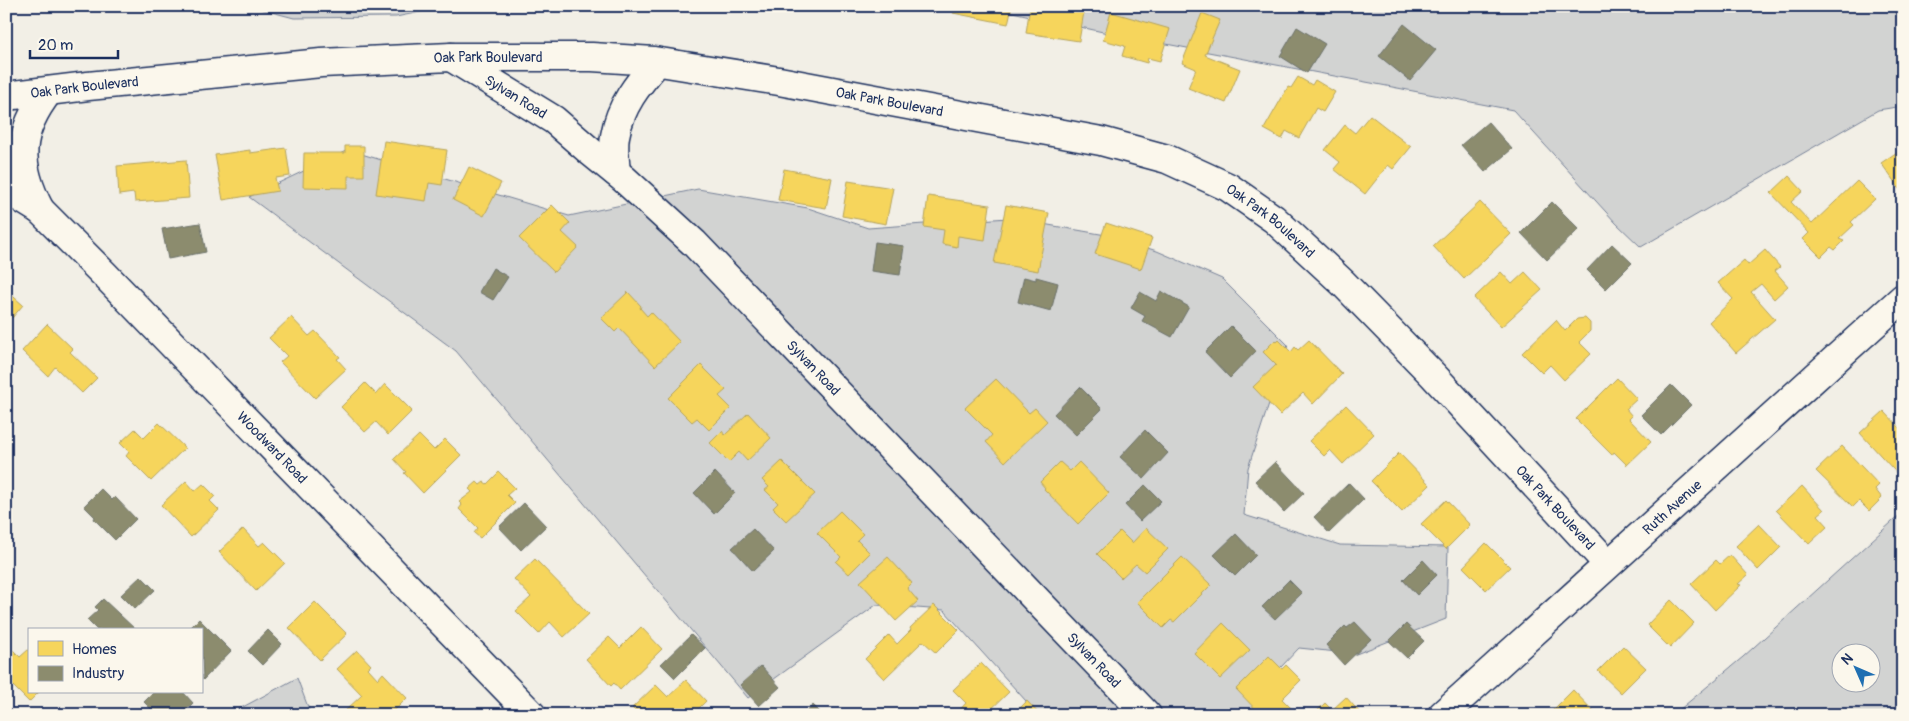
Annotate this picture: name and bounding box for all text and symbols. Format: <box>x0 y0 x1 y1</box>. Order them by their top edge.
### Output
scale bar <box>30 28 118 60</box>
text: 20 m <box>38 36 73 55</box>
street label: Oak Park Boulevard <box>433 49 543 67</box>
street label: Sylvan Road <box>481 72 550 123</box>
street label: Oak Park Boulevard <box>29 73 140 102</box>
street label: Oak Park Boulevard <box>834 84 945 120</box>
street label: Oak Park Boulevard <box>1223 180 1318 262</box>
street label: Sylvan Road <box>783 337 844 399</box>
street label: Woodward Road <box>233 408 311 487</box>
street label: Oak Park Boulevard <box>1512 462 1599 554</box>
street label: Ruth Avenue <box>1639 476 1705 538</box>
legend <box>28 628 202 694</box>
street label: Sylvan Road <box>1063 629 1124 691</box>
text: Homes <box>72 640 117 659</box>
north arrow <box>1832 644 1882 694</box>
text: N <box>1838 650 1857 669</box>
text: Industry <box>72 664 125 683</box>

